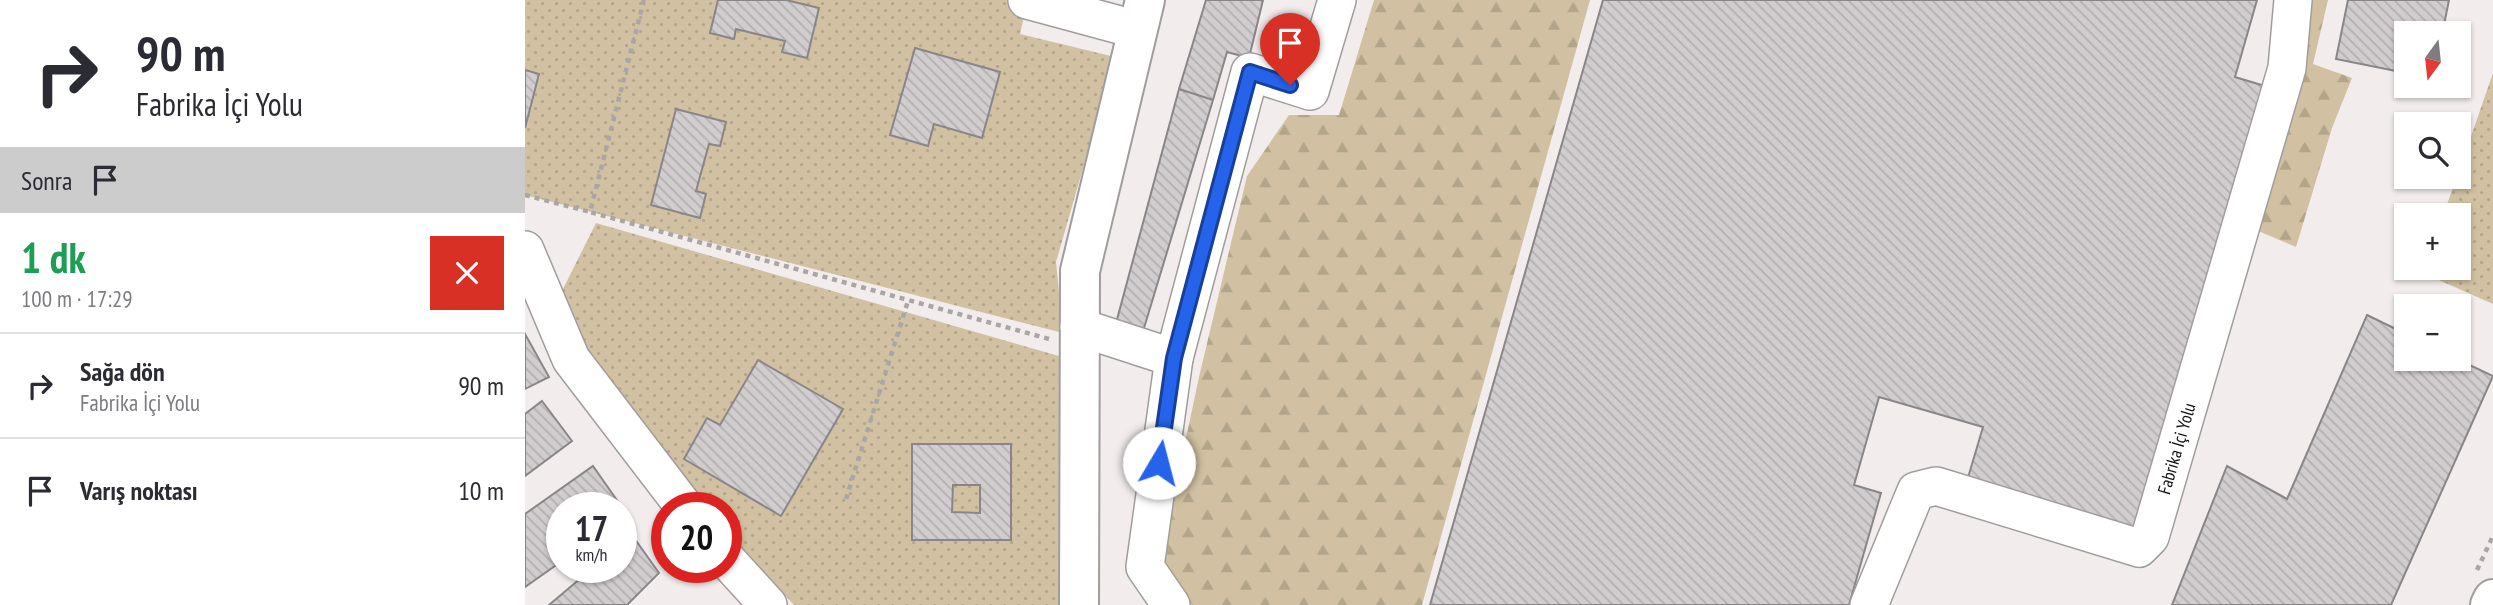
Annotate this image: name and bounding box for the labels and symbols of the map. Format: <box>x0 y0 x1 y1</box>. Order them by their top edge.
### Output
pin <box>1260 13 1320 85</box>
north arrow <box>2394 21 2471 98</box>
street label: Fabrika İçi Yolu <box>2152 400 2200 497</box>
position arrow <box>1122 426 1196 500</box>
speed limit sign: 20 <box>651 492 742 583</box>

